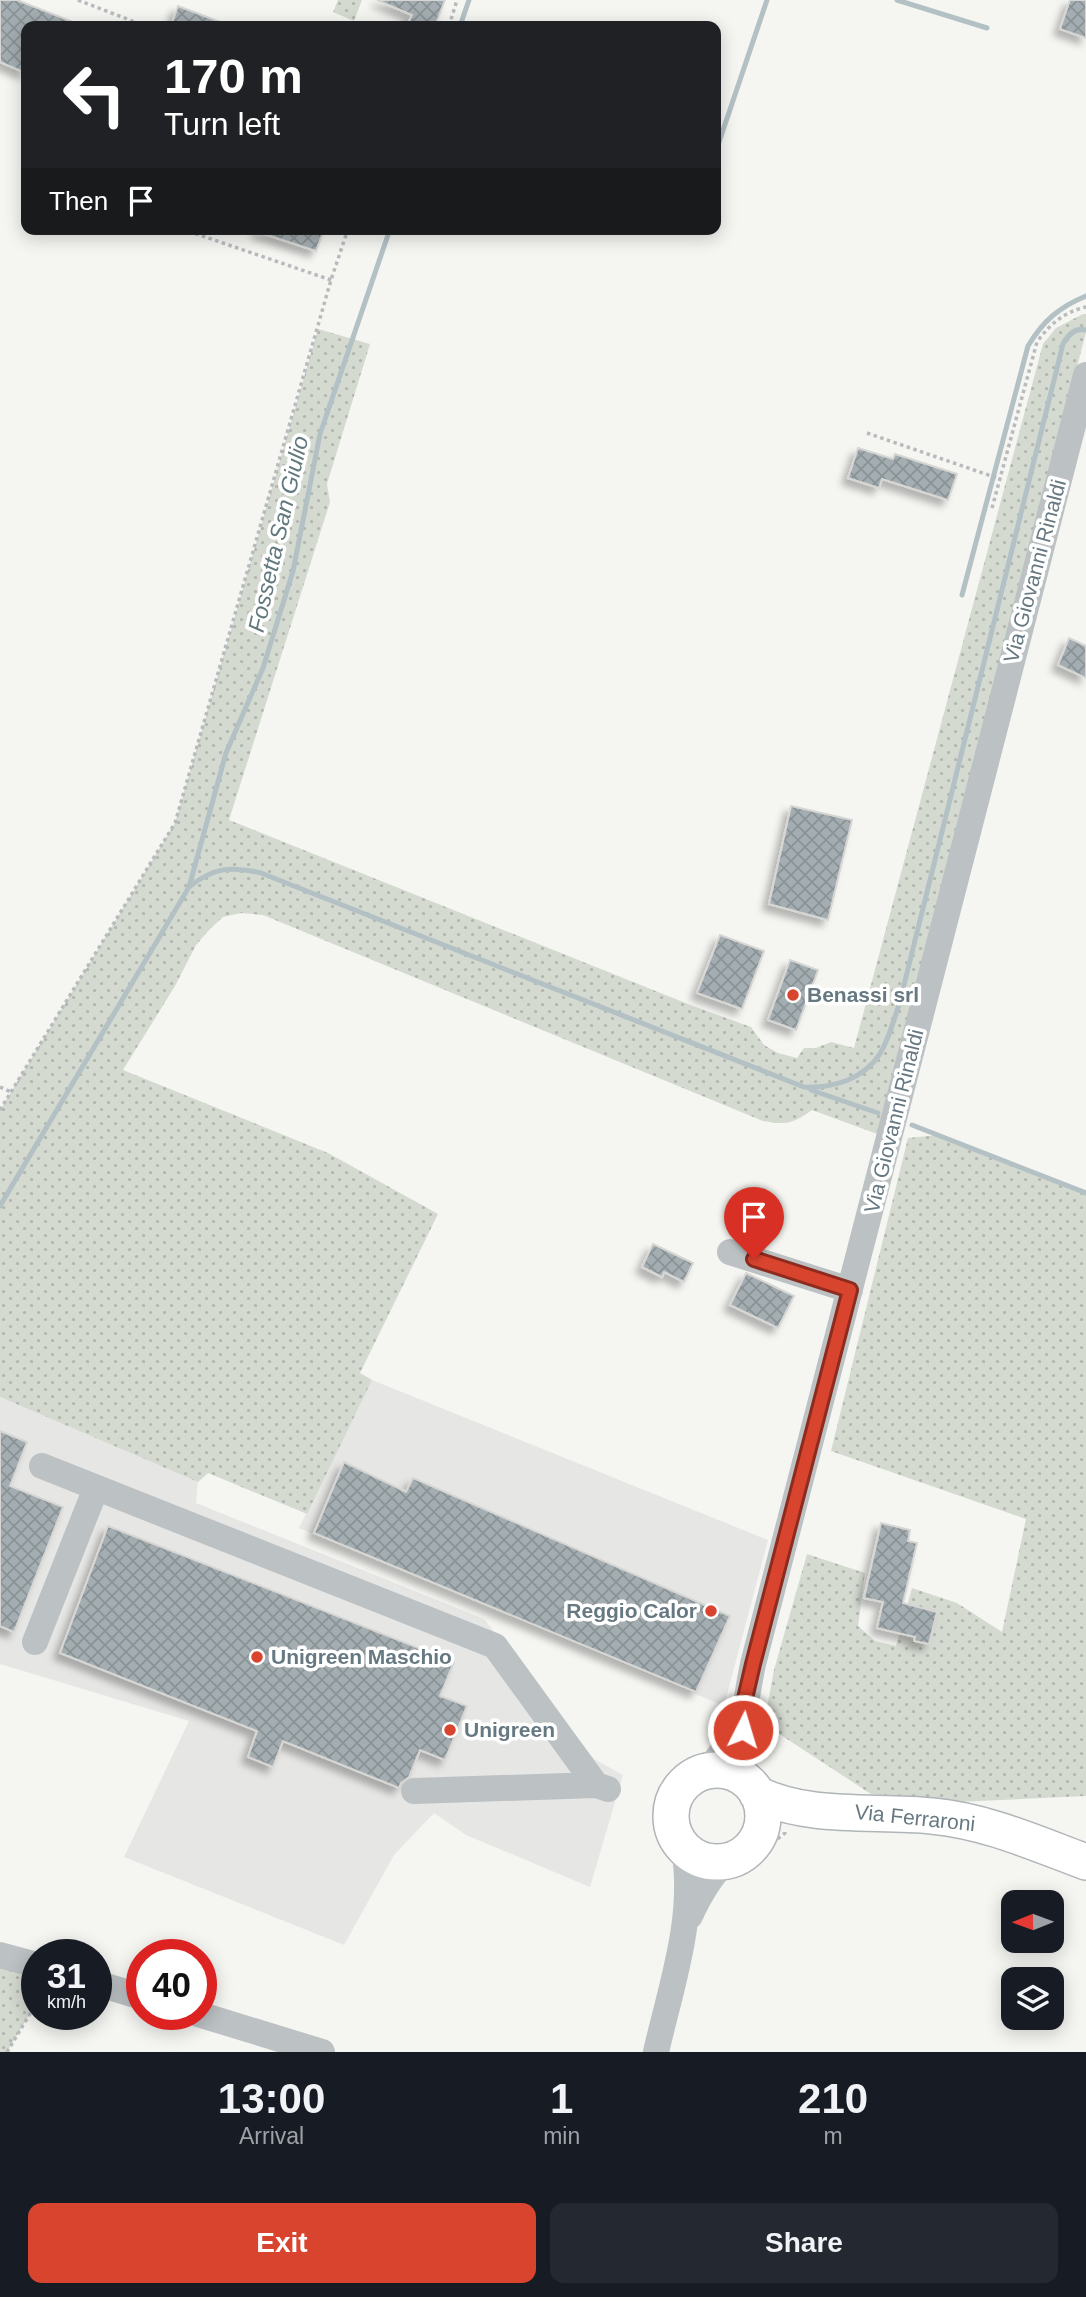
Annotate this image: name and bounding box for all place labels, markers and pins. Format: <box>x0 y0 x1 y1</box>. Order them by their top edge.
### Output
place label: Benassi srl <box>807 983 919 1006</box>
marker: Benassi srl <box>785 987 801 1003</box>
pin <box>724 1187 784 1259</box>
place label: Reggio Calor <box>566 1599 697 1622</box>
marker: Reggio Calor <box>703 1603 719 1619</box>
place label: Unigreen Maschio <box>271 1645 452 1668</box>
marker: Unigreen Maschio <box>249 1649 265 1665</box>
place label: Unigreen <box>464 1718 555 1741</box>
marker: Unigreen <box>442 1722 458 1738</box>

